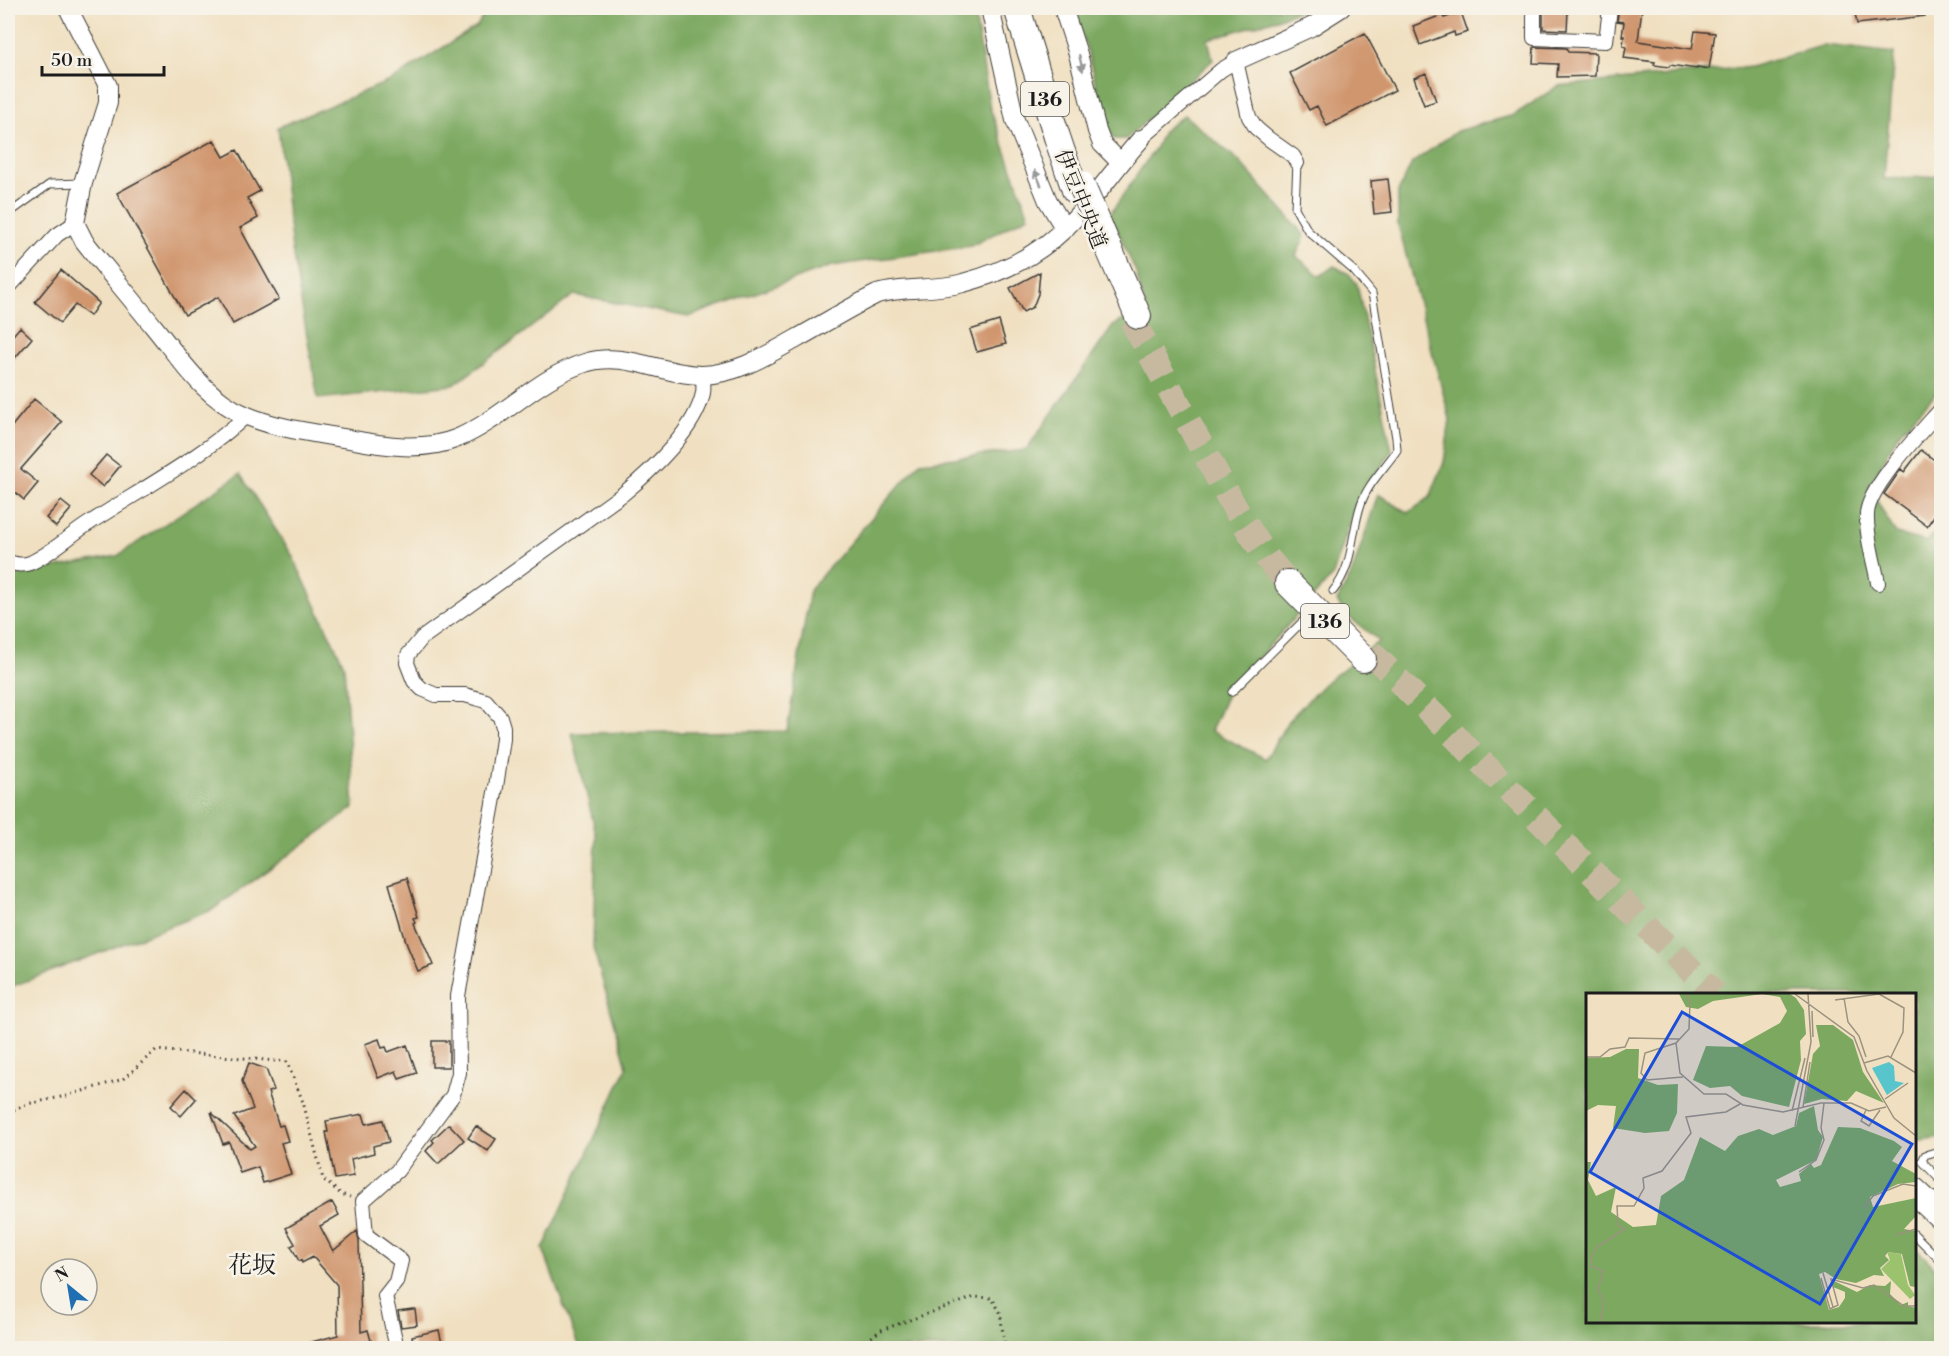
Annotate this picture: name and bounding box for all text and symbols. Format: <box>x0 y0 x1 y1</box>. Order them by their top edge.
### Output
scale bar <box>42 39 164 77</box>
text: 50 m <box>51 49 93 72</box>
one-way arrow <box>1076 54 1086 72</box>
road number: 136 <box>1021 82 1069 116</box>
street label: 伊豆中央道 <box>1048 146 1112 253</box>
one-way arrow <box>1033 168 1043 186</box>
road number: 136 <box>1301 604 1349 638</box>
inset map <box>1586 993 1916 1323</box>
district label: 花坂 <box>228 1251 276 1281</box>
north arrow <box>39 1257 99 1317</box>
text: N <box>52 1263 73 1287</box>

